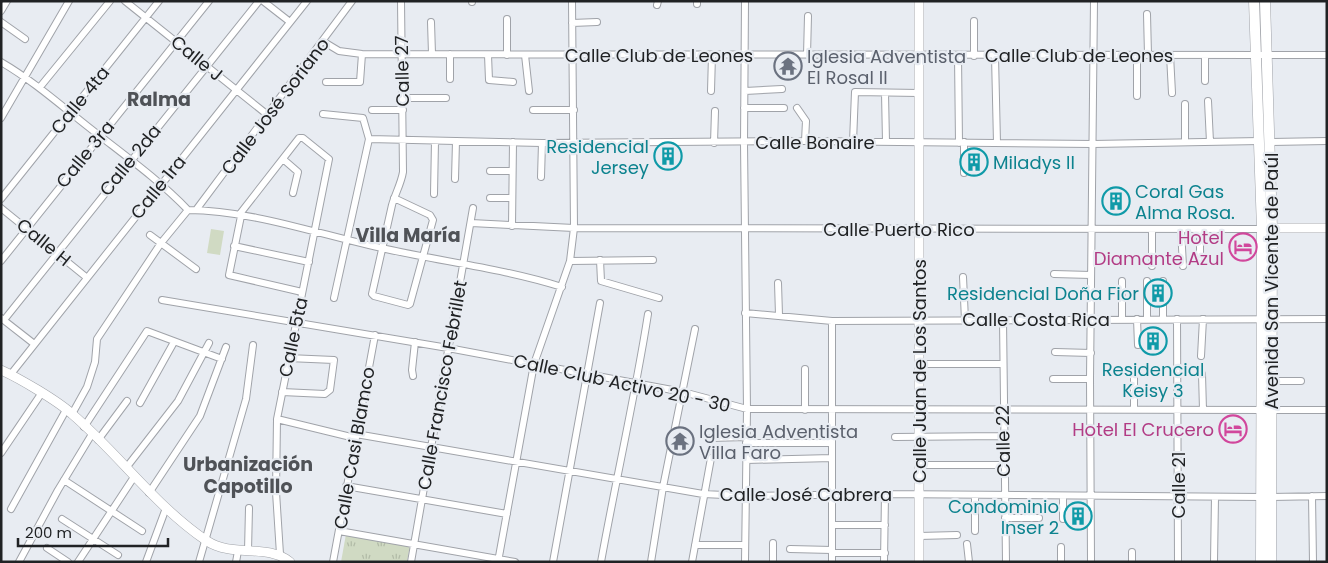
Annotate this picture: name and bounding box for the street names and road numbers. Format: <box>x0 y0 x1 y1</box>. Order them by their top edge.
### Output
street label: Calle J <box>166 29 228 87</box>
street label: Calle José Soriano <box>215 32 335 180</box>
street label: Calle 27 <box>389 35 415 107</box>
street label: Calle Club de Leones <box>565 43 753 68</box>
street label: Calle Club de Leones <box>985 43 1173 68</box>
street label: Calle 4ta <box>45 61 115 139</box>
street label: Calle 3ra <box>50 115 120 193</box>
street label: Calle 2da <box>93 119 167 201</box>
street label: Calle Bonaire <box>755 130 875 155</box>
street label: Calle 1ra <box>125 150 191 224</box>
street label: Avenida San Vicente de Paúl <box>1259 153 1284 409</box>
street label: Calle H <box>12 212 76 272</box>
street label: Calle Puerto Rico <box>823 217 975 242</box>
street label: Calle Juan de Los Santos <box>907 259 932 483</box>
street label: Calle Francisco Febrillet <box>411 278 473 492</box>
street label: Calle 5ta <box>272 295 314 379</box>
street label: Calle Costa Rica <box>962 307 1110 332</box>
street label: Calle Club Activo 20 - 30 <box>511 348 733 418</box>
street label: Calle Casi Blamco <box>327 365 381 531</box>
street label: Calle 22 <box>990 405 1016 477</box>
street label: Calle 21 <box>1166 452 1191 519</box>
street label: Calle José Cabrera <box>720 482 892 507</box>

